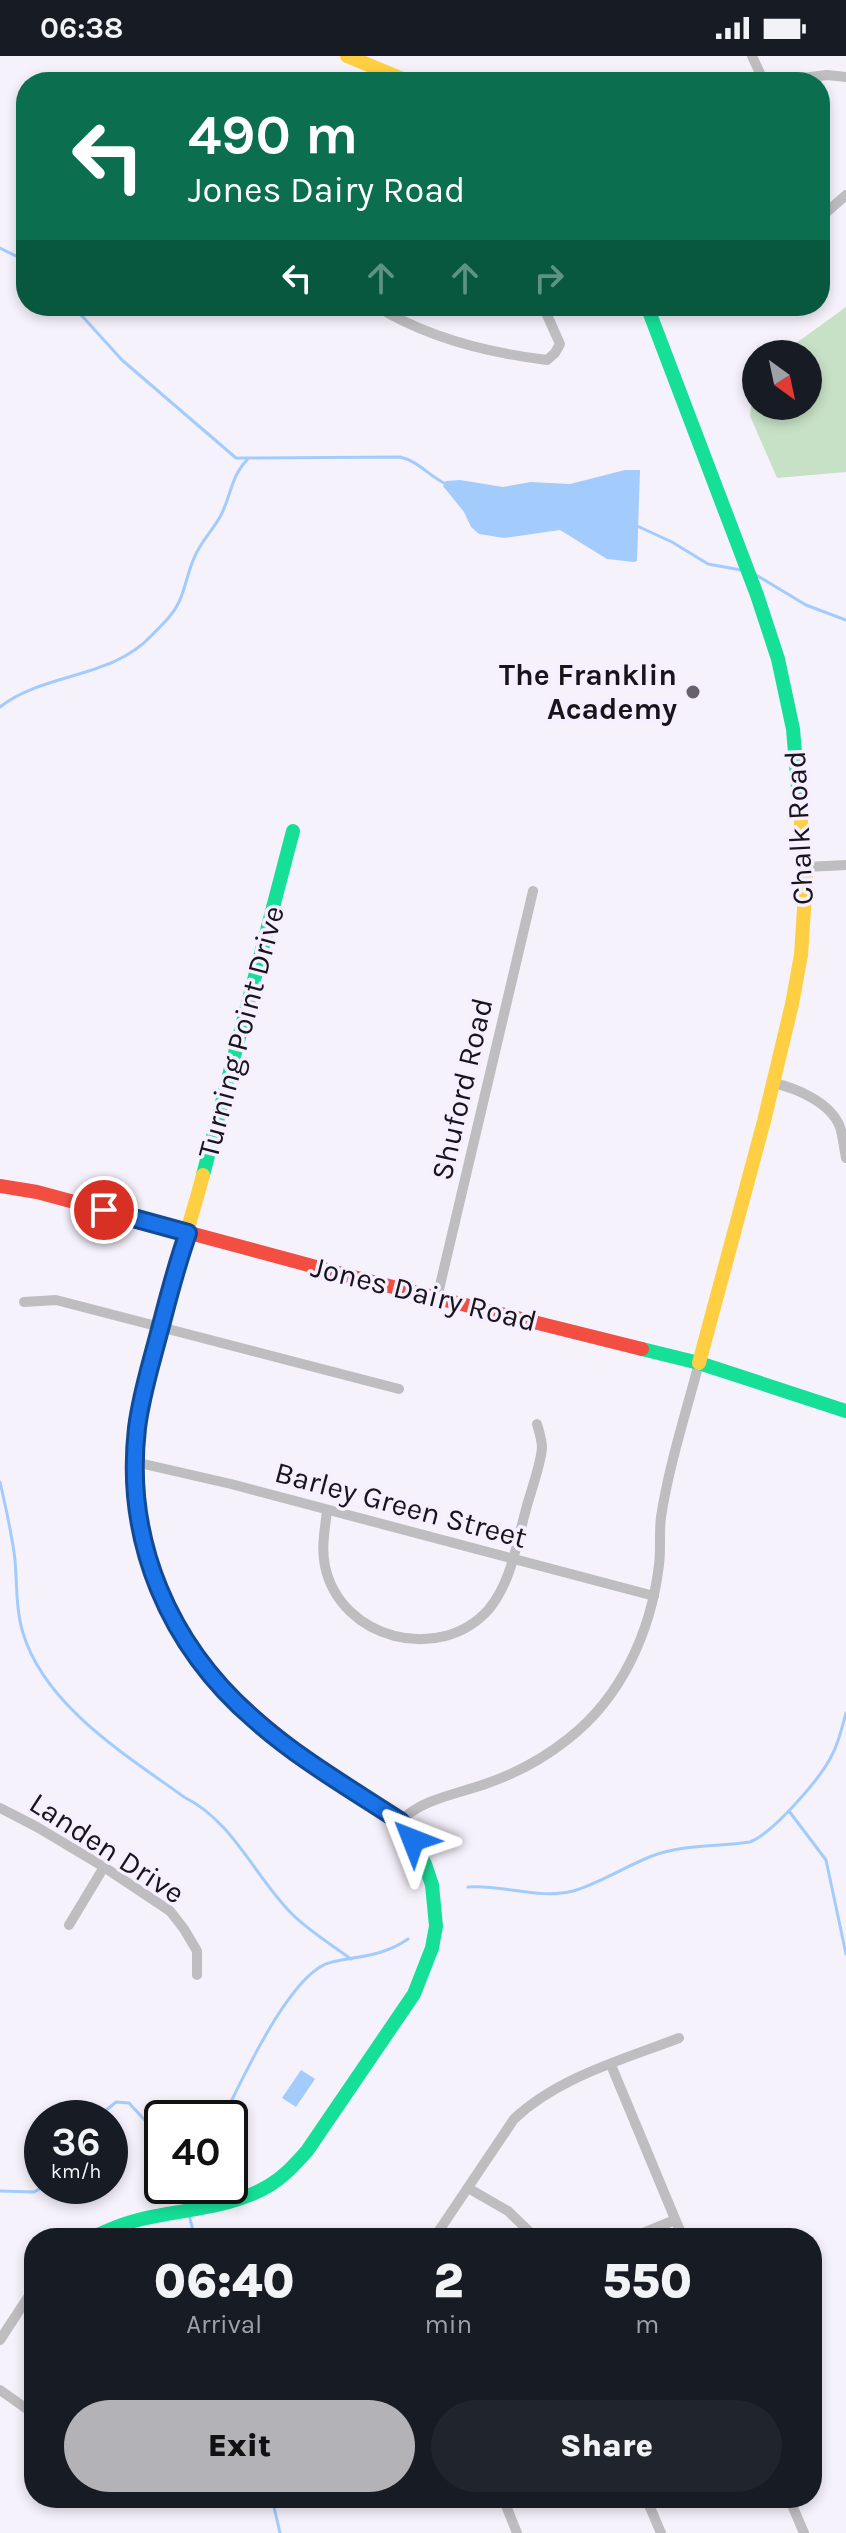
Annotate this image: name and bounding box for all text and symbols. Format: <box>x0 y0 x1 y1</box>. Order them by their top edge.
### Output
text: 06:38 <box>40 10 123 46</box>
text: 490 m <box>188 102 358 167</box>
icon: left <box>56 104 160 208</box>
text: Jones Dairy Road <box>188 169 465 211</box>
icon: left <box>275 256 319 300</box>
icon: ahead <box>359 256 403 300</box>
icon: ahead <box>443 256 487 300</box>
icon: right <box>527 256 571 300</box>
north arrow <box>742 340 822 420</box>
map controls <box>742 340 822 420</box>
place label: The Franklin Academy <box>499 657 677 727</box>
marker: The Franklin Academy <box>684 683 702 701</box>
street label: Chalk Road <box>777 750 821 906</box>
street label: Turning Point Drive <box>190 902 292 1162</box>
street label: Shuford Road <box>424 994 500 1184</box>
pin <box>70 1176 138 1244</box>
icon: arrive <box>82 1188 126 1232</box>
street label: Jones Dairy Road <box>308 1249 540 1339</box>
street label: Barley Green Street <box>271 1454 531 1556</box>
street label: Landen Drive <box>23 1785 191 1911</box>
position arrow <box>371 1798 455 1882</box>
speed limit sign: 40 <box>144 2100 248 2204</box>
text: 36 <box>51 2118 101 2165</box>
text: km/h <box>51 2160 101 2183</box>
text: 06:40 <box>154 2253 295 2309</box>
text: 2 <box>433 2253 464 2309</box>
text: 550 <box>602 2253 692 2309</box>
text: Arrival <box>186 2309 262 2340</box>
text: min <box>425 2309 472 2340</box>
text: m <box>635 2309 659 2340</box>
button: Exit <box>64 2400 415 2492</box>
button: Share <box>431 2400 782 2492</box>

